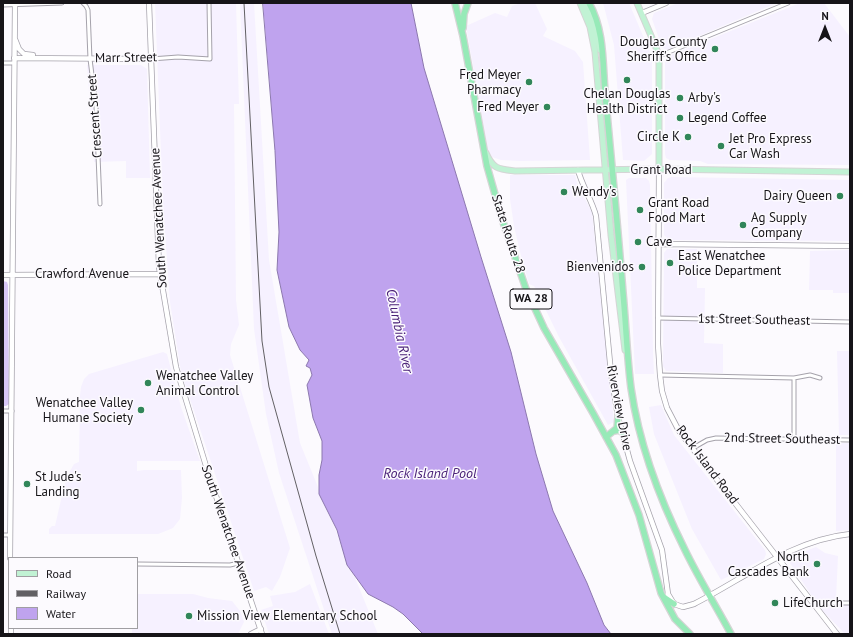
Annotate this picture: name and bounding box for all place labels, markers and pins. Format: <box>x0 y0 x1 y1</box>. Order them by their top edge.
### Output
place label: Douglas County Sheriff's Office <box>620 34 707 65</box>
marker: Douglas County Sheriff's Office <box>710 44 720 54</box>
place label: Fred Meyer Pharmacy <box>459 67 521 98</box>
marker: Chelan Douglas Health District <box>622 75 632 85</box>
marker: Fred Meyer Pharmacy <box>524 77 534 87</box>
place label: Chelan Douglas Health District <box>583 86 671 117</box>
place label: Arby's <box>688 90 720 106</box>
marker: Arby's <box>675 93 685 103</box>
place label: Fred Meyer <box>477 99 539 115</box>
marker: Fred Meyer <box>542 102 552 112</box>
place label: Legend Coffee <box>688 110 767 126</box>
marker: Legend Coffee <box>675 113 685 123</box>
place label: Circle K <box>637 129 680 145</box>
place label: Jet Pro Express Car Wash <box>729 131 812 162</box>
marker: Circle K <box>683 132 693 142</box>
marker: Jet Pro Express Car Wash <box>716 141 726 151</box>
place label: Wendy's <box>572 184 616 200</box>
marker: Wendy's <box>559 187 569 197</box>
place label: Dairy Queen <box>764 188 832 204</box>
marker: Dairy Queen <box>835 191 845 201</box>
place label: Grant Road Food Mart <box>648 195 709 226</box>
marker: Grant Road Food Mart <box>635 205 645 215</box>
place label: Ag Supply Company <box>751 210 807 241</box>
marker: Ag Supply Company <box>738 220 748 230</box>
place label: Cave <box>646 234 672 250</box>
marker: Cave <box>633 237 643 247</box>
place label: East Wenatchee Police Department <box>678 248 781 279</box>
marker: East Wenatchee Police Department <box>665 258 675 268</box>
place label: Bienvenidos <box>566 259 634 275</box>
marker: Bienvenidos <box>637 262 647 272</box>
place label: Wenatchee Valley Animal Control <box>156 368 253 399</box>
marker: Wenatchee Valley Animal Control <box>143 378 153 388</box>
place label: Wenatchee Valley Humane Society <box>36 395 133 426</box>
marker: Wenatchee Valley Humane Society <box>136 405 146 415</box>
place label: St Jude's Landing <box>35 469 82 500</box>
marker: St Jude's Landing <box>22 479 32 489</box>
place label: North Cascades Bank <box>728 549 809 580</box>
marker: North Cascades Bank <box>812 559 822 569</box>
place label: LifeChurch <box>783 595 843 611</box>
marker: LifeChurch <box>770 598 780 608</box>
place label: Mission View Elementary School <box>197 608 377 624</box>
marker: Mission View Elementary School <box>184 611 194 621</box>

